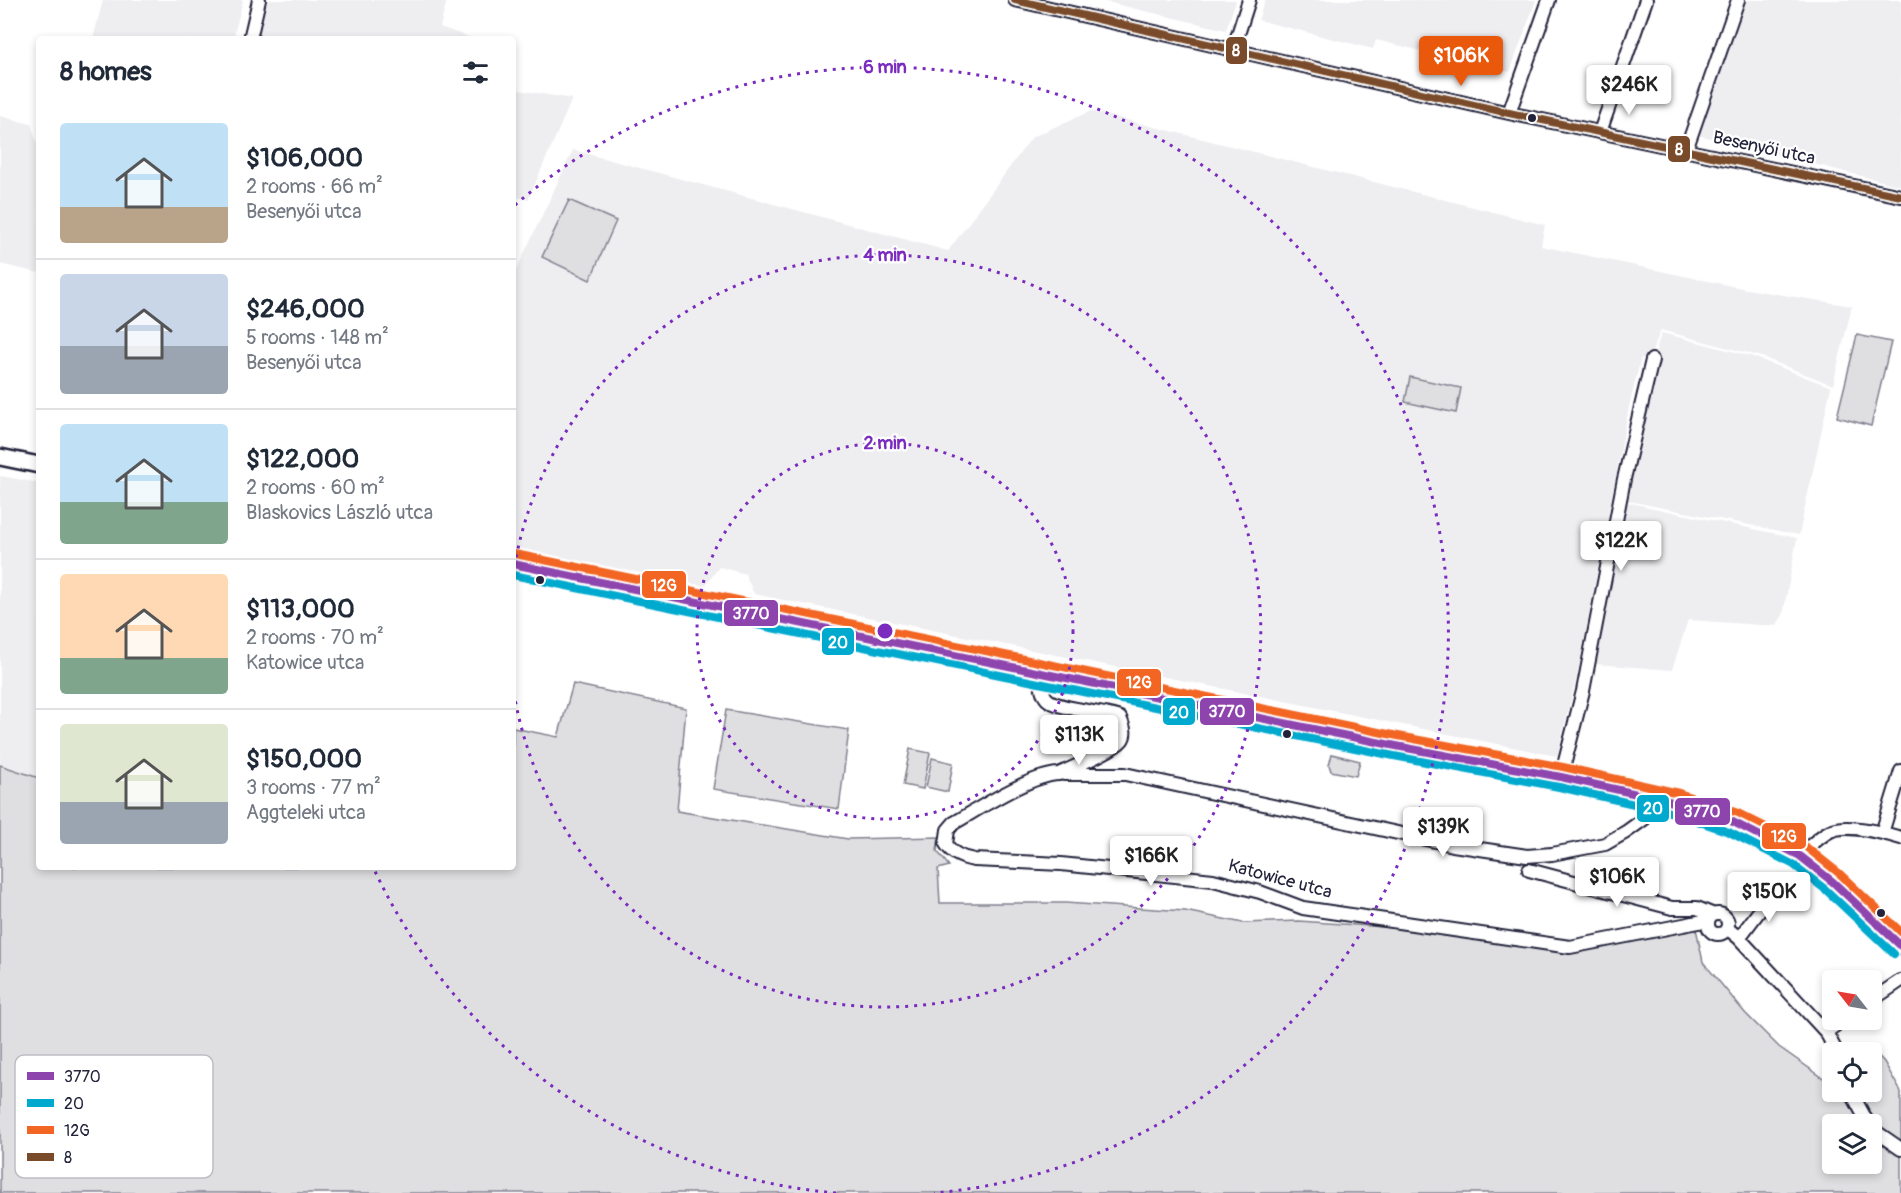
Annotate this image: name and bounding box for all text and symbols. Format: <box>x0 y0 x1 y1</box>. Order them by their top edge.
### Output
line badge: 8 <box>1225 36 1248 65</box>
pin: $106K <box>1419 36 1503 87</box>
text: 8 <box>1232 41 1240 61</box>
text: $106K <box>1433 43 1489 68</box>
text: 8 homes <box>60 56 152 88</box>
icon: filters <box>459 56 492 89</box>
text: 6 min <box>863 56 907 79</box>
pin: $246K <box>1587 65 1671 116</box>
text: $246K <box>1600 72 1658 97</box>
unlabelled marker <box>1526 112 1538 124</box>
street label: Besenyői utca <box>1711 126 1817 170</box>
line badge: 8 <box>1667 135 1691 163</box>
text: 8 <box>1675 140 1683 160</box>
text: $106,000 <box>246 142 363 174</box>
icon: home <box>108 147 180 219</box>
text: 2 rooms · 66 m² <box>246 174 383 199</box>
text: Besenyői utca <box>246 199 361 224</box>
text: 4 min <box>863 244 907 267</box>
text: $246,000 <box>246 293 365 325</box>
icon: home <box>108 298 180 370</box>
text: 5 rooms · 148 m² <box>246 325 389 350</box>
text: Besenyői utca <box>246 350 361 375</box>
text: 2 min <box>863 432 907 455</box>
text: $122,000 <box>246 443 359 475</box>
icon: home <box>108 448 180 520</box>
text: 2 rooms · 60 m² <box>246 475 385 500</box>
text: Blaskovics László utca <box>246 500 433 525</box>
pin: $122K <box>1579 521 1663 572</box>
text: $122K <box>1594 528 1648 553</box>
line badge: 12G <box>641 570 687 599</box>
unlabelled marker <box>534 574 546 586</box>
text: 12G <box>651 576 677 596</box>
text: $113,000 <box>246 593 355 625</box>
icon: home <box>108 598 180 670</box>
line badge: 3770 <box>723 599 779 627</box>
text: 3770 <box>733 604 769 624</box>
centre of rings <box>875 621 895 641</box>
text: 2 rooms · 70 m² <box>246 625 384 650</box>
line badge: 20 <box>821 627 855 656</box>
text: 20 <box>828 633 848 653</box>
text: Katowice utca <box>246 650 364 675</box>
line badge: 12G <box>1116 668 1162 697</box>
text: 12G <box>1126 673 1152 693</box>
line badge: 20 <box>1162 697 1196 726</box>
line badge: 3770 <box>1199 697 1255 726</box>
text: 3770 <box>1209 702 1245 722</box>
text: 20 <box>1169 703 1189 723</box>
pin: $113K <box>1037 715 1121 766</box>
text: $113K <box>1054 722 1104 747</box>
unlabelled marker <box>1281 728 1293 740</box>
text: $150,000 <box>246 743 362 775</box>
icon: home <box>108 748 180 820</box>
text: 3 rooms · 77 m² <box>246 775 381 800</box>
line badge: 20 <box>1636 794 1670 823</box>
line badge: 3770 <box>1674 797 1731 826</box>
text: 20 <box>1643 799 1663 819</box>
text: Aggteleki utca <box>246 800 365 825</box>
text: 3770 <box>1684 802 1720 822</box>
pin: $139K <box>1401 807 1485 858</box>
text: $139K <box>1417 814 1469 839</box>
line badge: 12G <box>1761 822 1807 850</box>
text: 12G <box>1771 827 1797 847</box>
pin: $166K <box>1109 836 1193 887</box>
text: $166K <box>1124 843 1178 868</box>
street label: Katowice utca <box>1226 854 1334 904</box>
pin: $106K <box>1575 857 1659 908</box>
text: $106K <box>1589 864 1645 889</box>
pin: $150K <box>1727 872 1811 923</box>
text: $150K <box>1741 879 1797 904</box>
unlabelled marker <box>1875 907 1887 919</box>
north arrow <box>1822 970 1882 1030</box>
map controls <box>1822 970 1882 1174</box>
button: locate <box>1822 1042 1882 1102</box>
legend <box>15 1055 213 1178</box>
text: 3770 <box>64 1067 101 1087</box>
text: 20 <box>64 1094 84 1114</box>
button: layers <box>1822 1114 1882 1174</box>
text: 12G <box>64 1121 90 1141</box>
text: 8 <box>64 1148 72 1168</box>

